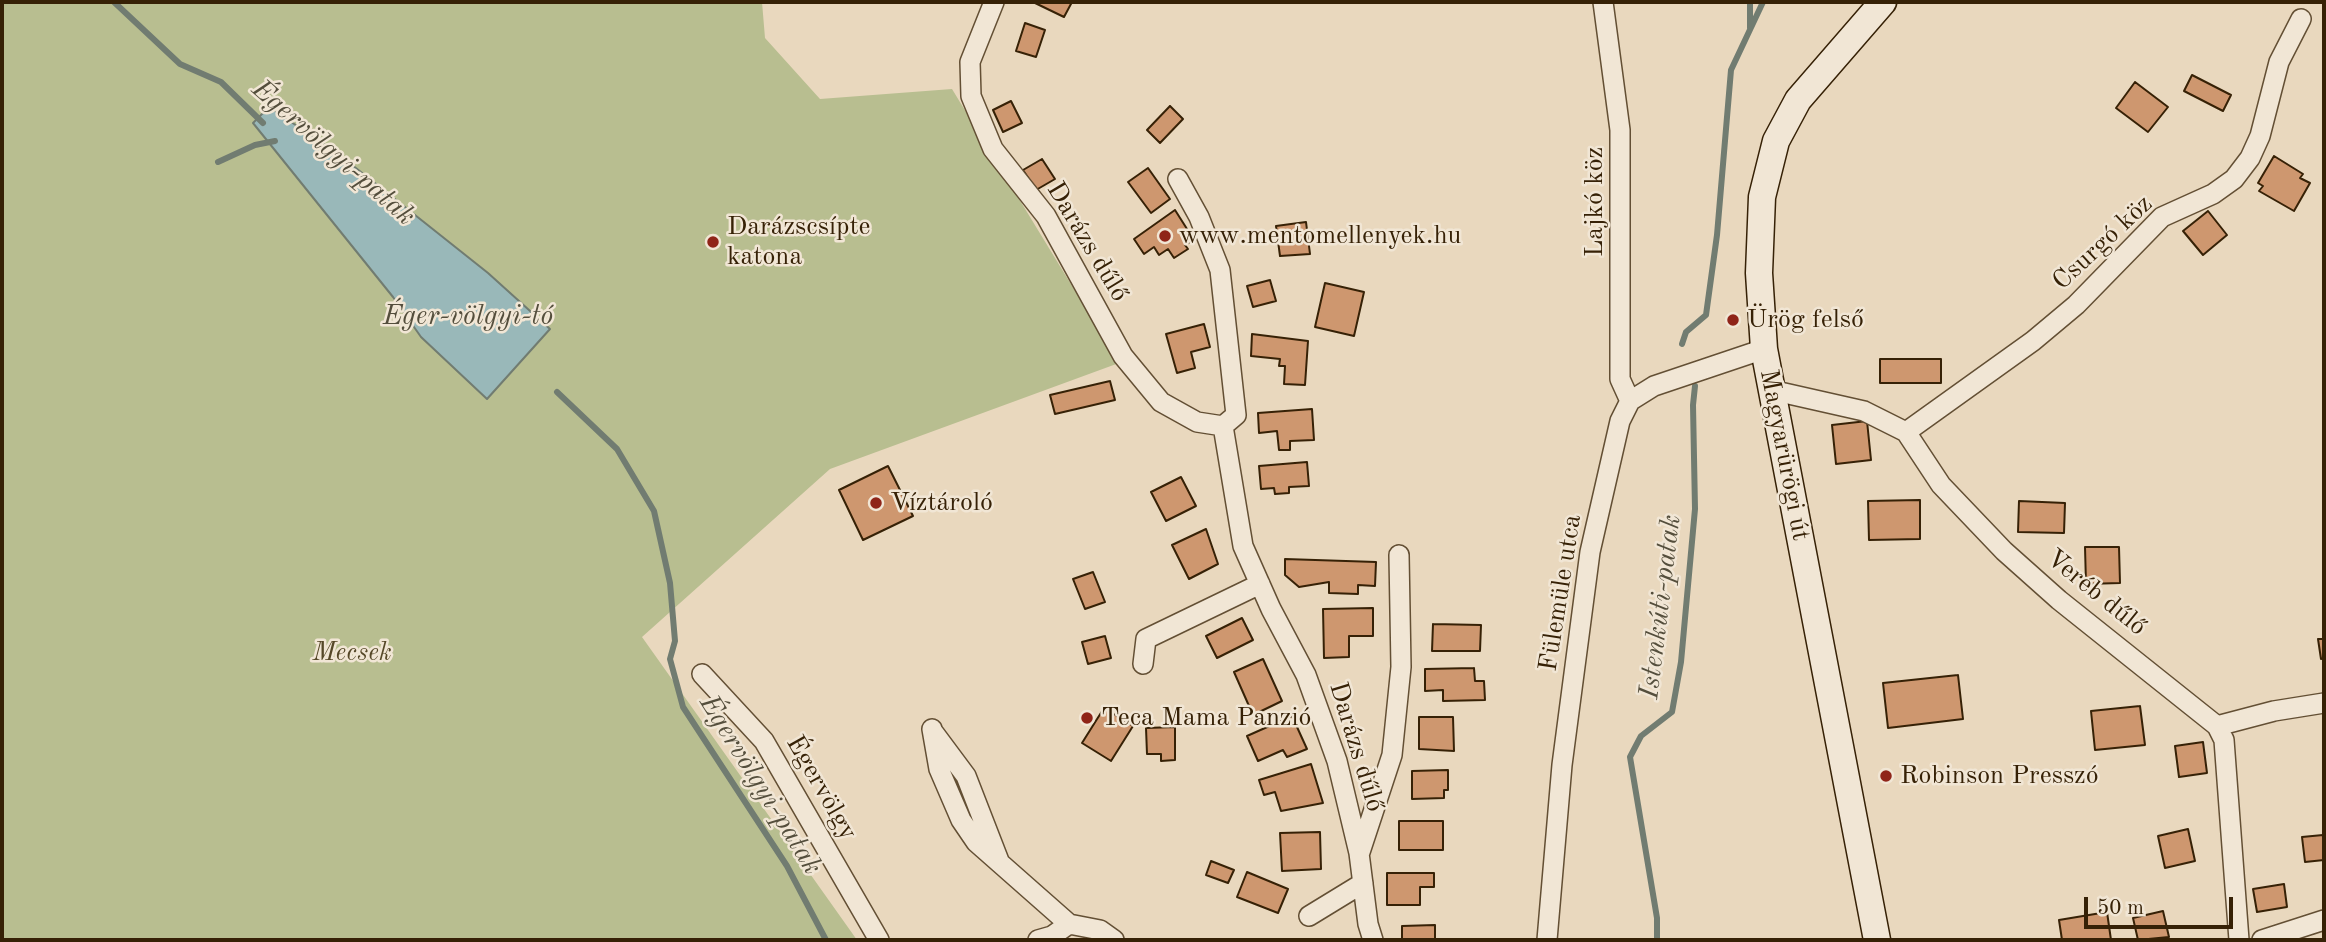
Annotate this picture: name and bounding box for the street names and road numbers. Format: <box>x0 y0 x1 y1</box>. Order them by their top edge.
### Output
street label: Lajkó köz <box>1579 147 1611 257</box>
street label: Darázs dűlő <box>1039 177 1135 307</box>
street label: Csurgó köz <box>2047 189 2159 297</box>
street label: Magyarürögi út <box>1752 367 1816 543</box>
street label: Fülemüle utca <box>1533 512 1589 674</box>
street label: Veréb dűlő <box>2040 543 2152 643</box>
street label: Darázs dűlő <box>1321 678 1391 816</box>
street label: Égervölgy <box>779 730 863 846</box>

